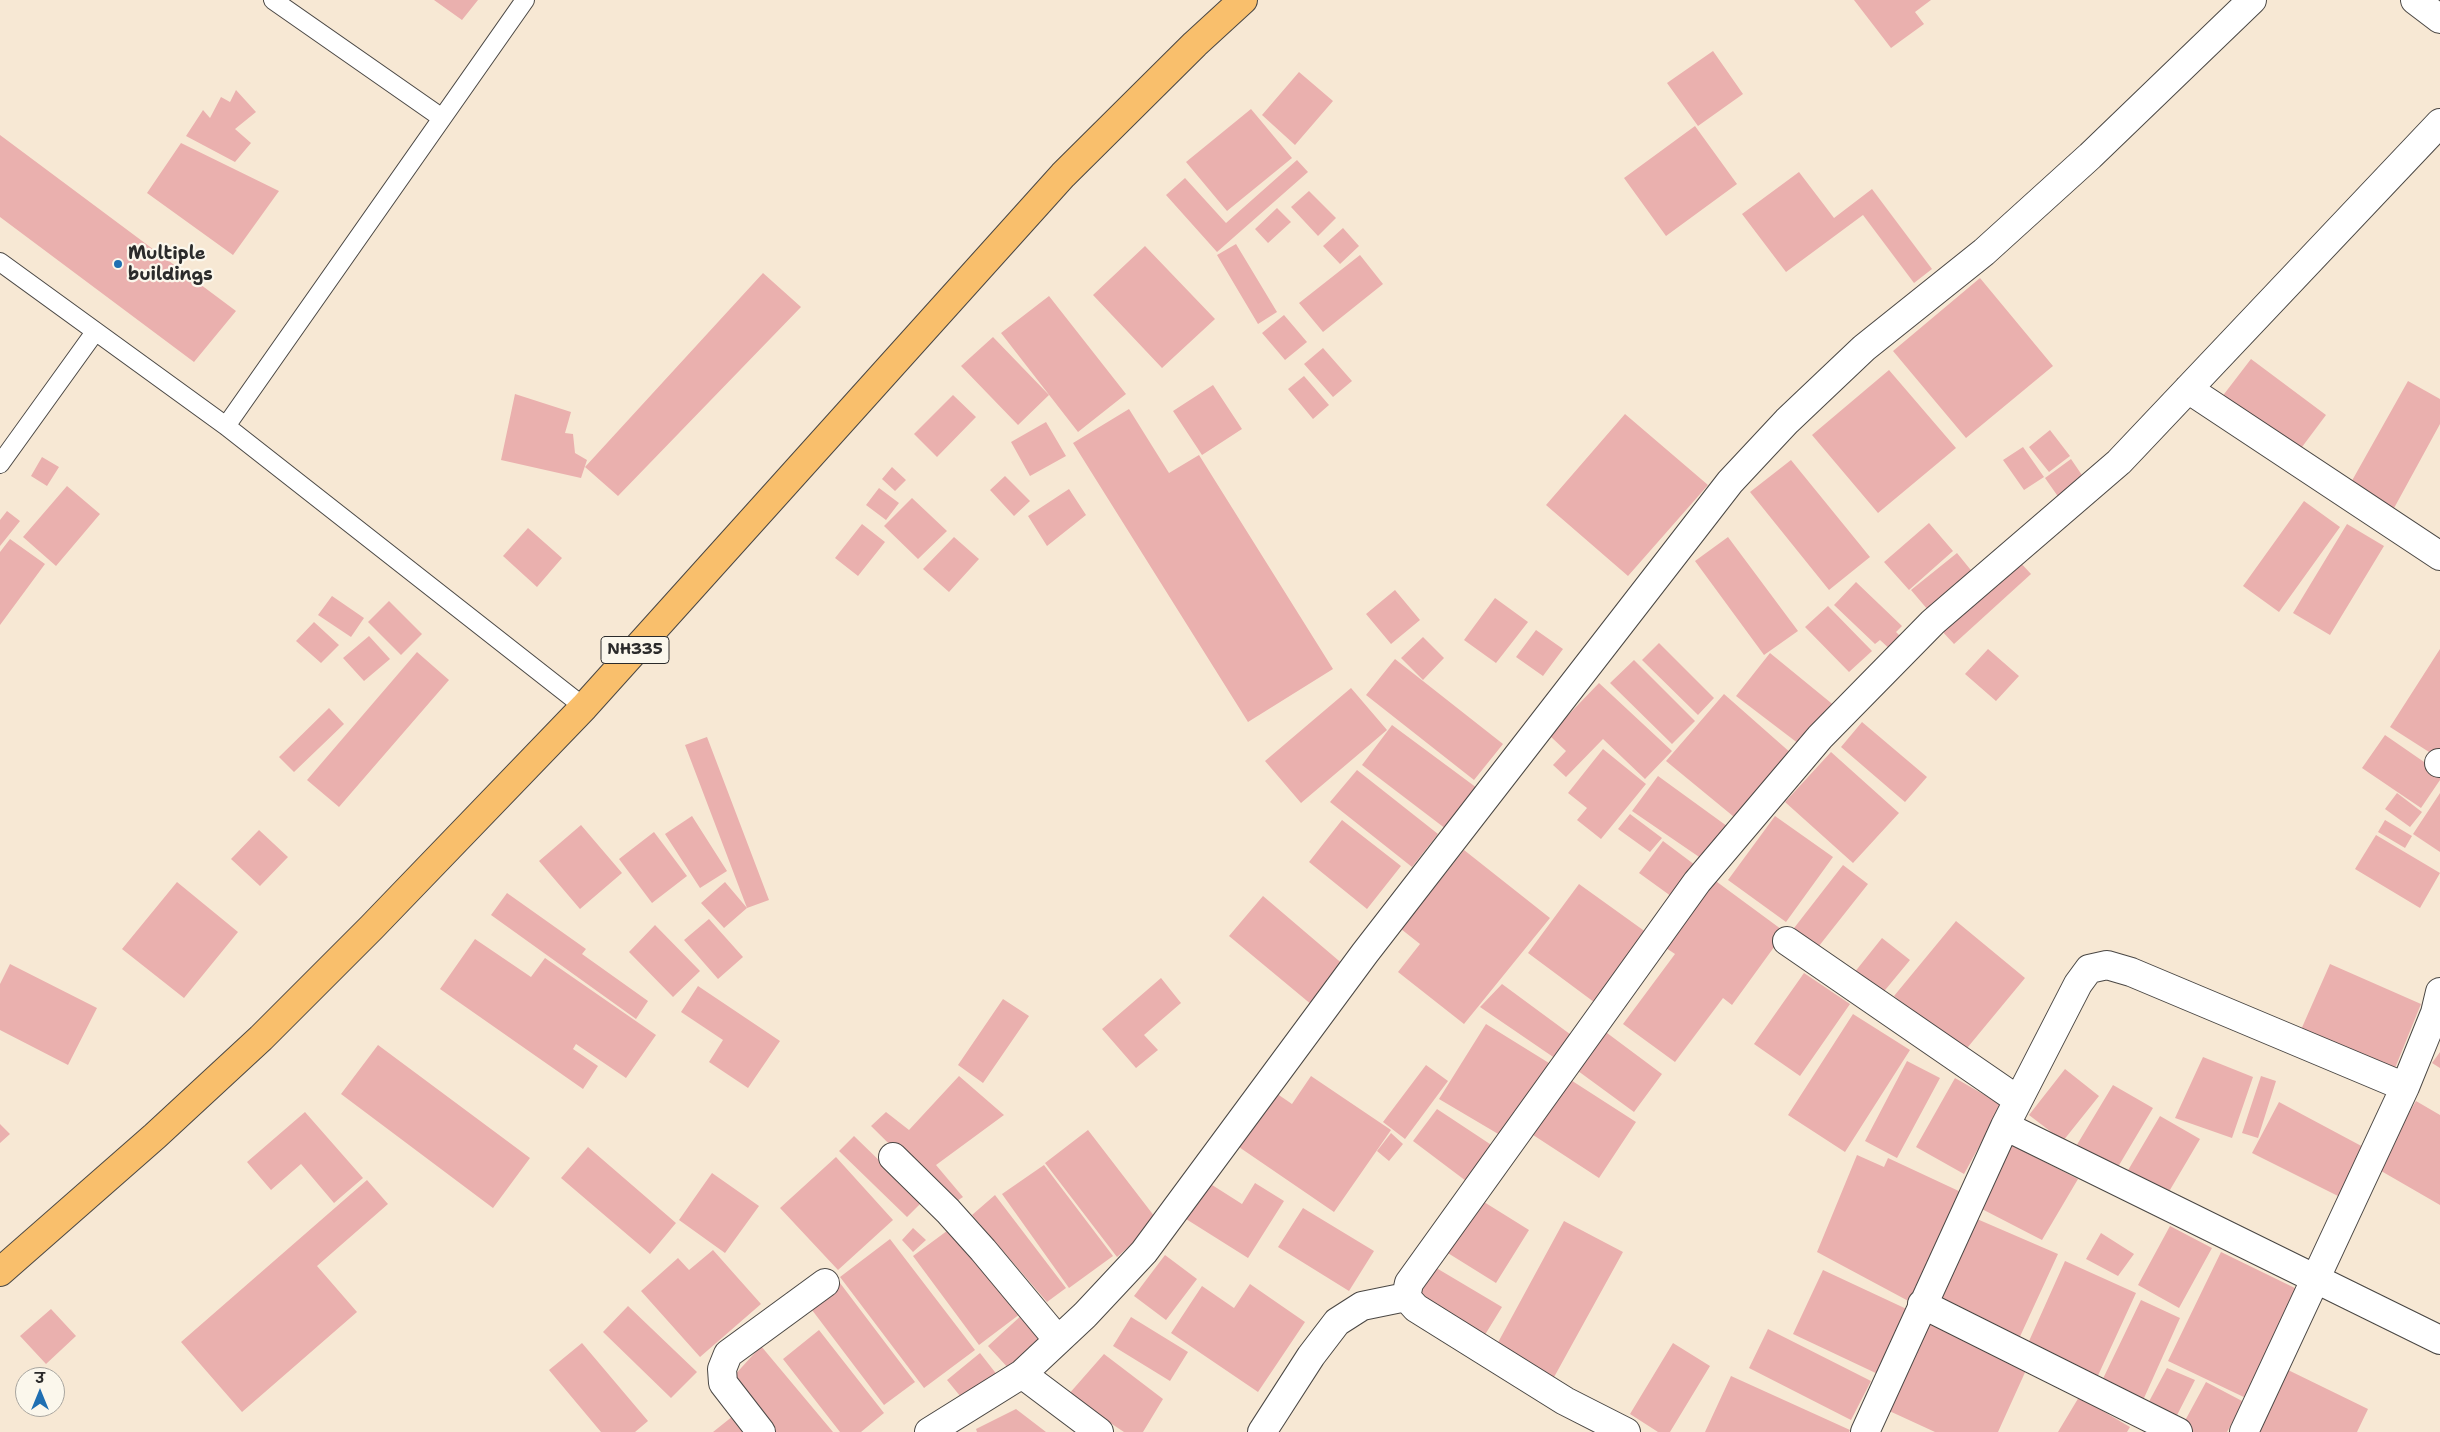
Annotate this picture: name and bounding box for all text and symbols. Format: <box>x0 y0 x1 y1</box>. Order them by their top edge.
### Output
place label: Multiple buildings <box>128 243 213 286</box>
marker: Multiple buildings <box>112 258 124 270</box>
road number: NH335 <box>601 636 669 664</box>
north arrow <box>15 1367 65 1417</box>
text: उ <box>35 1369 45 1387</box>

